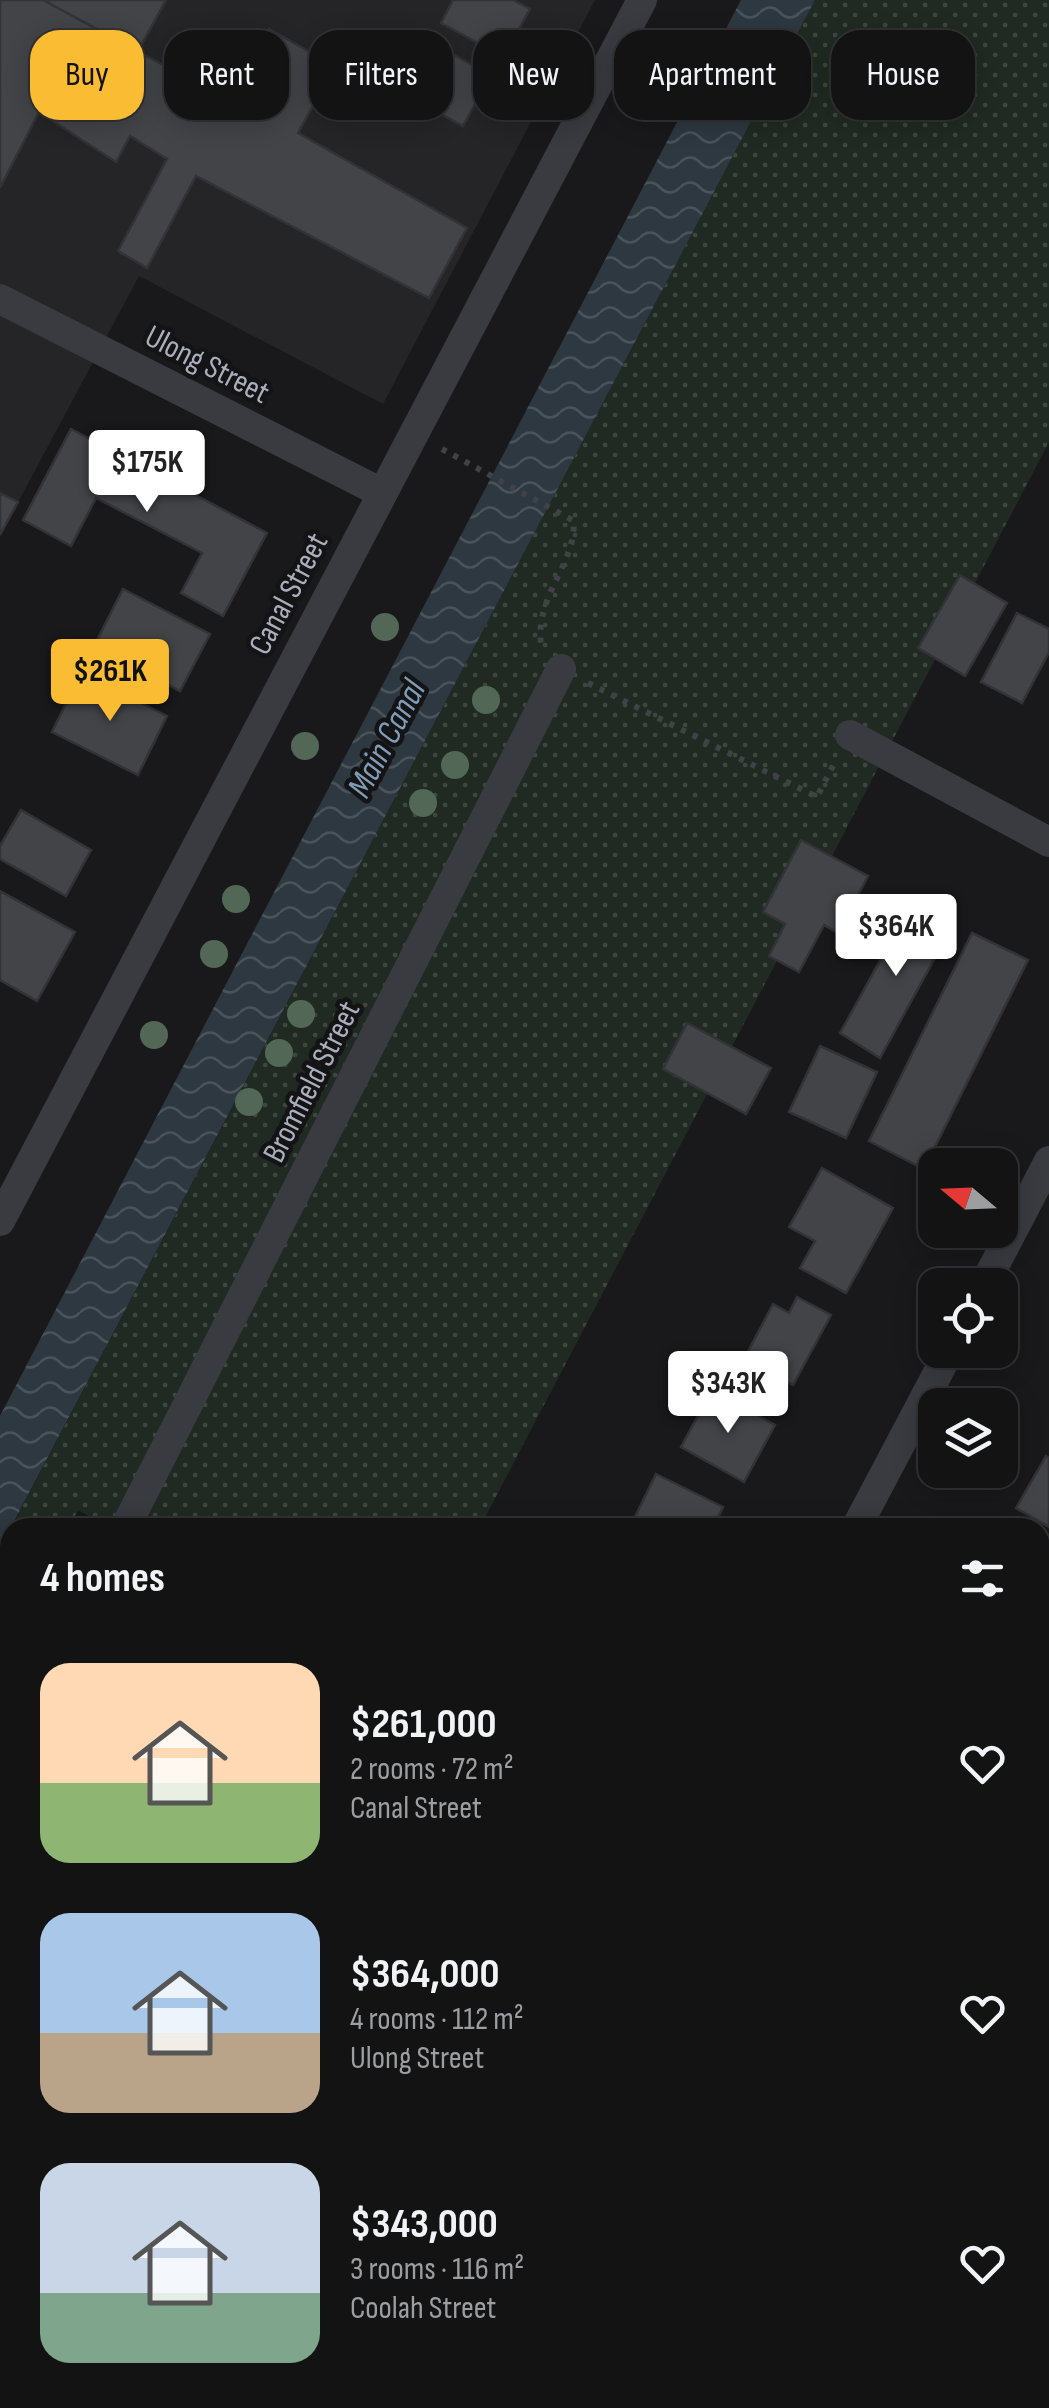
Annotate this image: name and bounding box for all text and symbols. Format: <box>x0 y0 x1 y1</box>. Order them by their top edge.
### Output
chip: Buy <box>30 30 144 120</box>
chip: Rent <box>164 30 289 120</box>
chip: Filters <box>309 30 453 120</box>
chip: New <box>473 30 594 120</box>
chip: Apartment <box>614 30 811 120</box>
chip: House <box>831 30 975 120</box>
street label: Ulong Street <box>138 317 276 413</box>
pin: $175K <box>77 430 217 515</box>
text: $175K <box>111 443 183 482</box>
street label: Canal Street <box>241 527 337 661</box>
pin: $261K <box>40 639 180 724</box>
text: $261K <box>73 652 147 691</box>
water label: Main Canal <box>338 671 437 805</box>
pin: $364K <box>826 894 966 979</box>
text: $364K <box>858 907 934 946</box>
street label: Bromfield Street <box>255 995 369 1169</box>
north arrow <box>918 1148 1018 1248</box>
map controls <box>918 1148 1018 1488</box>
button: locate <box>918 1268 1018 1368</box>
pin: $343K <box>658 1351 798 1436</box>
text: $343K <box>690 1364 766 1403</box>
button: layers <box>918 1388 1018 1488</box>
icon: filters <box>955 1551 1010 1606</box>
text: 4 homes <box>40 1553 165 1604</box>
text: $261,000 <box>350 1699 496 1750</box>
icon: home <box>120 1703 240 1823</box>
icon: heart <box>955 1736 1010 1791</box>
text: 2 rooms · 72 m² <box>350 1750 514 1789</box>
text: Canal Street <box>350 1789 482 1828</box>
text: $364,000 <box>350 1949 499 2000</box>
icon: home <box>120 1953 240 2073</box>
icon: heart <box>955 1986 1010 2041</box>
text: 4 rooms · 112 m² <box>350 2000 524 2039</box>
text: Ulong Street <box>350 2039 484 2078</box>
text: $343,000 <box>350 2199 498 2250</box>
icon: home <box>120 2203 240 2323</box>
icon: heart <box>955 2236 1010 2291</box>
text: 3 rooms · 116 m² <box>350 2250 524 2289</box>
text: Coolah Street <box>350 2289 496 2328</box>

